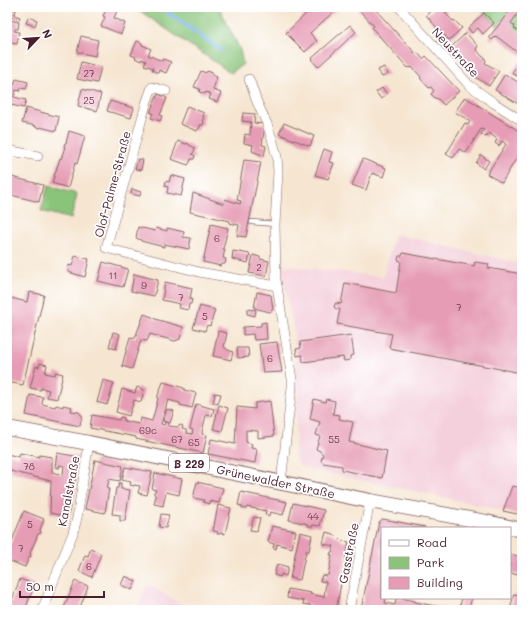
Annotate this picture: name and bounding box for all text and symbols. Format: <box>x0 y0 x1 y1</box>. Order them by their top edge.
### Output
north arrow <box>18 18 58 58</box>
street label: Neustraße <box>429 24 483 80</box>
text: N <box>39 27 56 41</box>
house number: 27 <box>83 66 95 80</box>
house number: 25 <box>83 93 95 107</box>
street label: Olof-Palme-Straße <box>90 129 134 239</box>
house number: 6 <box>214 231 220 245</box>
house number: 2 <box>256 260 262 274</box>
house number: 11 <box>109 268 117 282</box>
house number: 9 <box>141 278 147 292</box>
house number: 7 <box>178 290 184 304</box>
house number: 7 <box>456 300 462 314</box>
house number: 5 <box>202 309 208 323</box>
house number: 6 <box>267 351 273 365</box>
house number: 69c <box>139 423 157 437</box>
house number: 67 <box>171 432 183 446</box>
house number: 55 <box>328 432 340 446</box>
house number: 65 <box>188 435 200 449</box>
street label: Kanalstraße <box>53 454 83 528</box>
road number: B 229 <box>169 454 209 472</box>
house number: 78 <box>23 459 35 473</box>
street label: Grünewalder Straße <box>215 461 337 501</box>
house number: 44 <box>307 509 319 523</box>
house number: 5 <box>27 517 33 531</box>
street label: Gasstraße <box>334 521 362 585</box>
legend <box>381 527 511 599</box>
text: Road <box>417 534 447 550</box>
house number: 7 <box>18 541 24 555</box>
text: Park <box>417 554 444 570</box>
house number: 6 <box>86 559 92 573</box>
scale bar <box>20 573 104 599</box>
text: Building <box>417 574 463 590</box>
text: 50 m <box>26 578 54 594</box>

